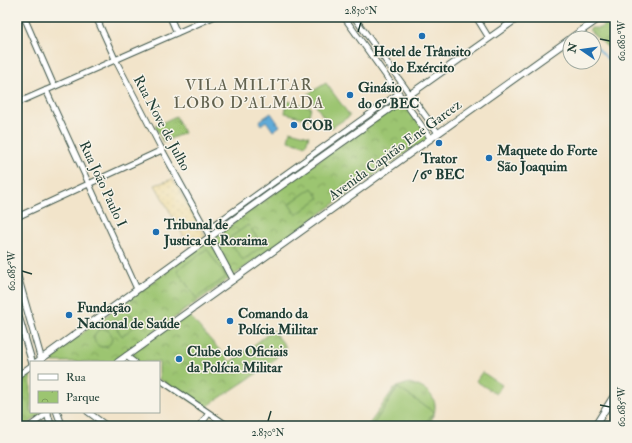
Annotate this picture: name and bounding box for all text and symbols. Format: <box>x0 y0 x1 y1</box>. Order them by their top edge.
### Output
text: 2.830°N <box>344 5 378 17</box>
text: 60.680°W <box>616 20 628 61</box>
north arrow <box>562 30 602 70</box>
marker: Hotel de Trânsito do Exército <box>417 31 427 41</box>
text: N <box>565 40 580 55</box>
place label: Hotel de Trânsito do Exército <box>373 43 471 76</box>
street label: Rua Nove de Julho <box>130 72 194 174</box>
district label: VILA MILITAR LOBO D'ALMADA <box>173 75 325 113</box>
place label: Ginásio do 6º BEC <box>358 79 419 112</box>
marker: Ginásio do 6º BEC <box>345 90 355 100</box>
street label: Avenida Capitão Ene Garcez <box>324 96 466 205</box>
place label: COB <box>302 117 333 134</box>
marker: COB <box>289 120 299 130</box>
street label: Rua João Paulo I <box>76 138 131 230</box>
marker: Trator / 6º BEC <box>434 138 444 148</box>
place label: Maquete do Forte São Joaquim <box>496 142 597 176</box>
place label: Trator / 6º BEC <box>411 150 465 183</box>
marker: Maquete do Forte São Joaquim <box>484 153 494 163</box>
place label: Tribunal de Justica de Roraima <box>163 216 269 250</box>
marker: Tribunal de Justica de Roraima <box>151 227 161 237</box>
text: 60.685°W <box>6 250 18 291</box>
place label: Fundação Nacional de Saúde <box>76 299 180 332</box>
place label: Comando da Polícia Militar <box>238 305 319 338</box>
marker: Fundação Nacional de Saúde <box>64 310 74 320</box>
marker: Comando da Polícia Militar <box>225 316 235 326</box>
place label: Clube dos Oficiais da Polícia Militar <box>187 343 288 376</box>
marker: Clube dos Oficiais da Polícia Militar <box>174 354 184 364</box>
legend <box>30 361 160 413</box>
text: Rua <box>66 370 87 385</box>
text: 60.685°W <box>616 386 628 427</box>
text: Parque <box>66 390 100 405</box>
text: 2.830°N <box>251 427 285 439</box>

